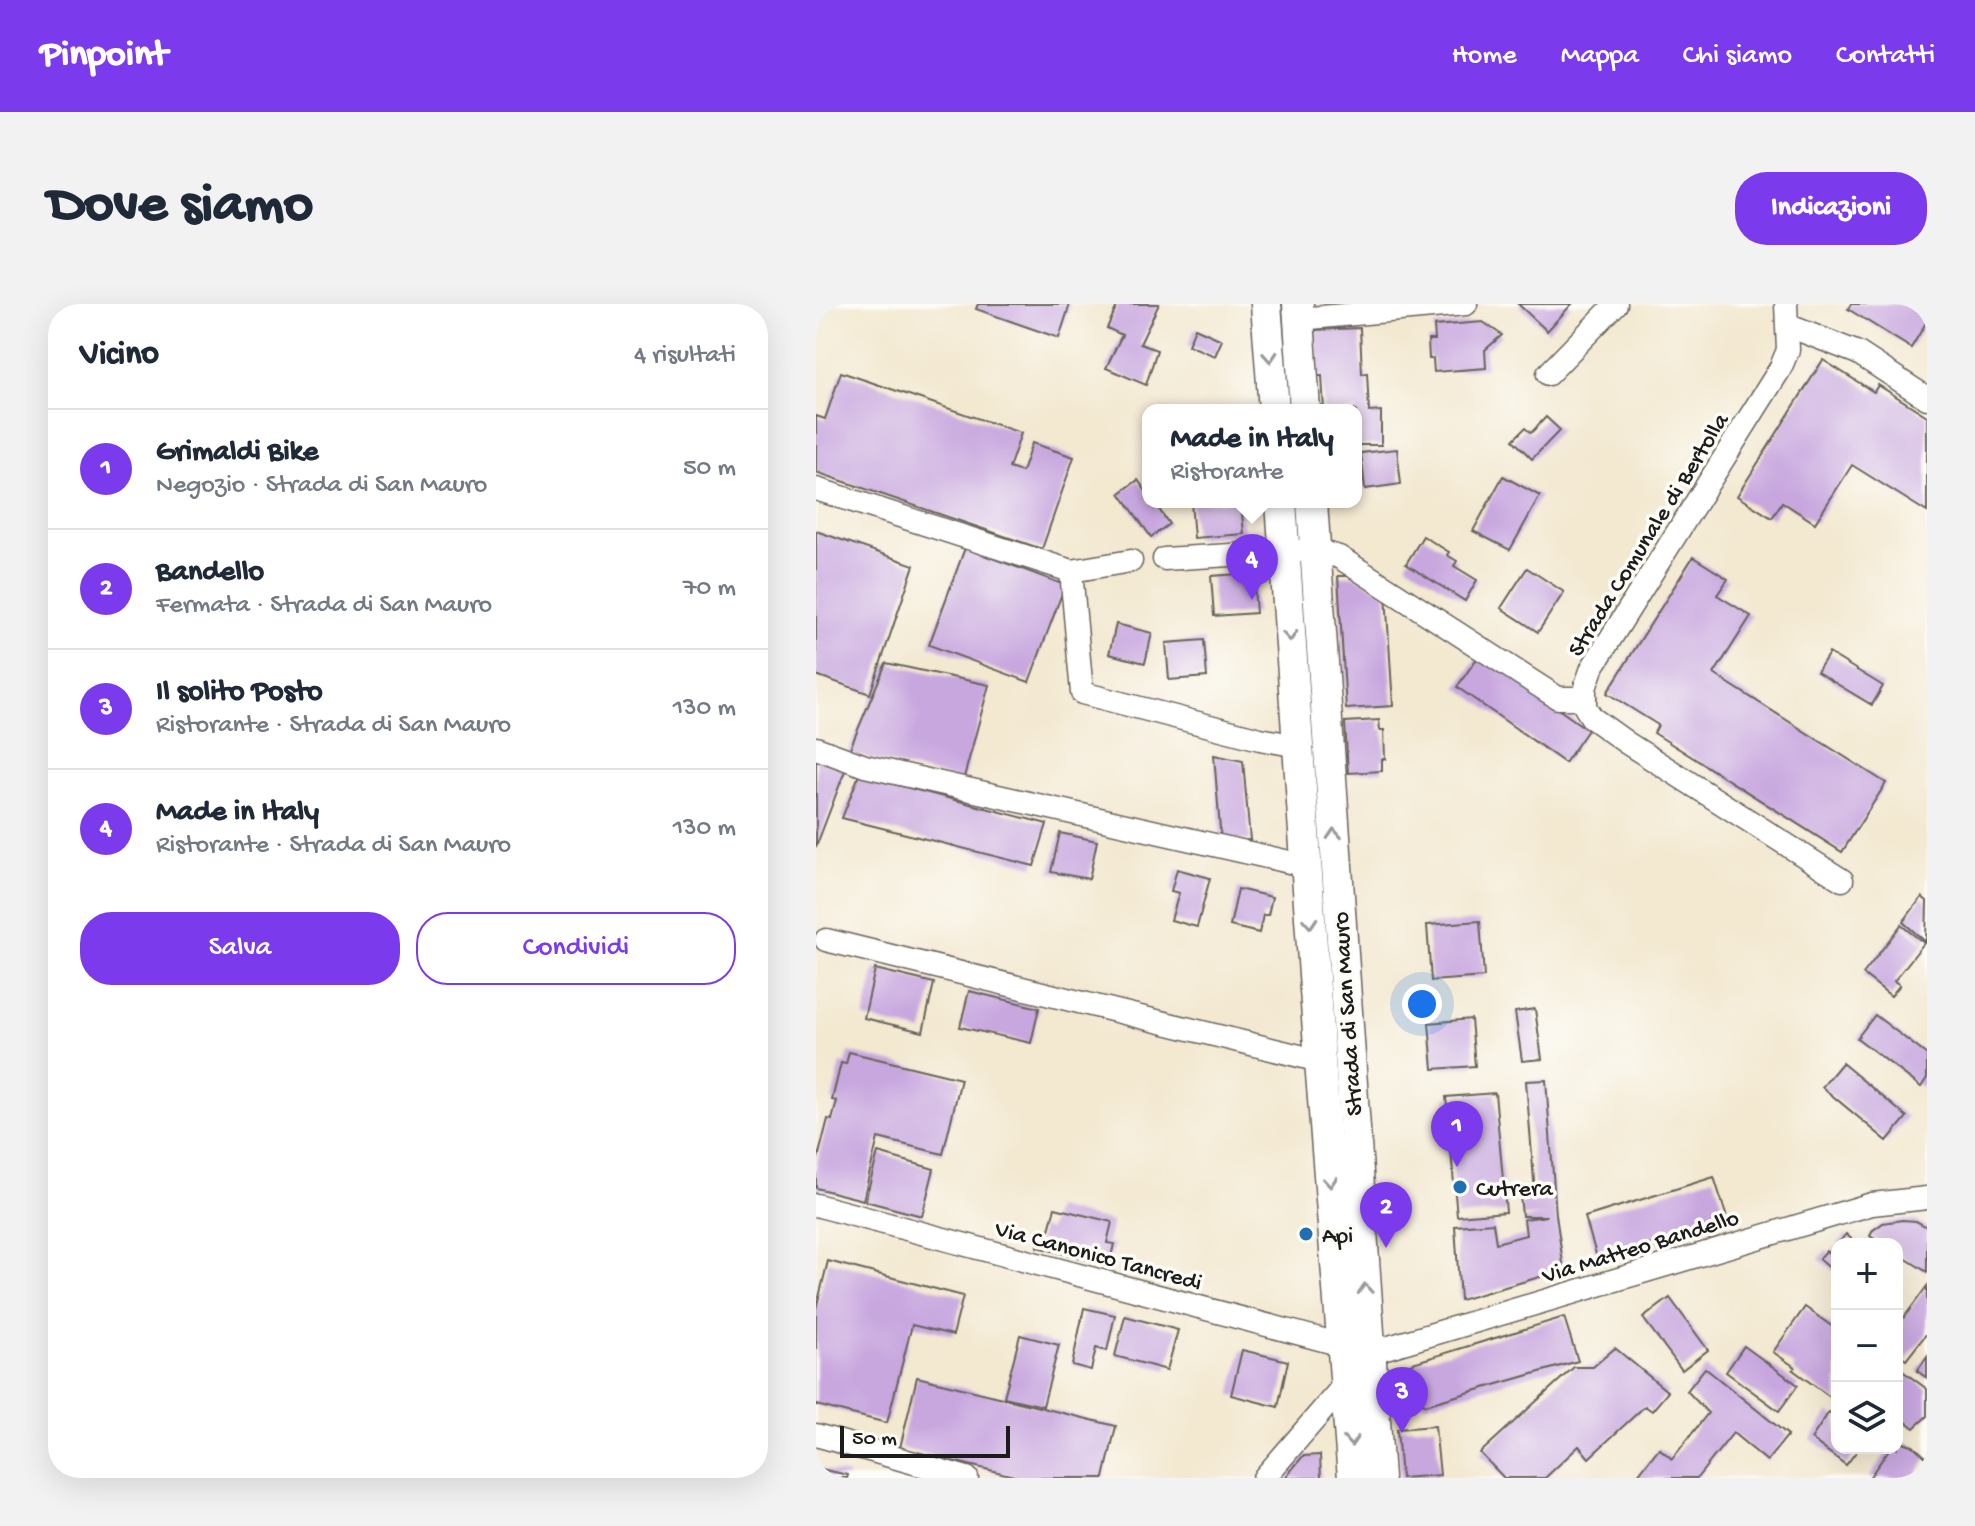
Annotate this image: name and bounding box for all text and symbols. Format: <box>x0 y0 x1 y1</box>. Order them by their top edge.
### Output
text: Pinpoint <box>40 34 168 78</box>
text: Home <box>1452 40 1517 73</box>
text: Mappa <box>1561 40 1639 73</box>
text: Chi siamo <box>1683 40 1792 73</box>
text: Contatti <box>1836 40 1935 73</box>
button: Indicazioni <box>1735 172 1927 245</box>
text: Dove siamo <box>48 175 313 241</box>
text: Vicino <box>80 336 159 376</box>
text: 4 risultati <box>634 341 736 372</box>
one-way arrow <box>1261 351 1278 364</box>
popup <box>1142 404 1362 508</box>
street label: Strada Comunale di Bertolla <box>1563 408 1737 663</box>
text: Made in Italy <box>1171 423 1333 458</box>
text: Grimaldi Bike <box>156 436 319 471</box>
text: 1 <box>101 454 111 485</box>
text: 50 m <box>683 454 736 485</box>
text: Ristorante <box>1171 458 1283 489</box>
text: Negozio · Strada di San Mauro <box>156 471 487 502</box>
pin: 4 <box>1226 534 1278 600</box>
text: Bandello <box>156 556 264 591</box>
text: 2 <box>100 574 112 605</box>
text: 70 m <box>683 574 736 605</box>
text: Fermata · Strada di San Mauro <box>156 591 492 622</box>
one-way arrow <box>1281 630 1298 643</box>
text: Il solito Posto <box>156 676 323 711</box>
text: 3 <box>99 694 113 725</box>
text: 130 m <box>673 694 736 725</box>
text: Ristorante · Strada di San Mauro <box>156 711 511 742</box>
text: Made in Italy <box>156 796 319 831</box>
text: 4 <box>100 814 112 845</box>
text: 130 m <box>673 814 736 845</box>
one-way arrow <box>1326 827 1343 840</box>
text: Ristorante · Strada di San Mauro <box>156 831 511 862</box>
street label: Strada di San Mauro <box>1328 911 1371 1117</box>
button: Salva <box>80 912 400 985</box>
button: Condividi <box>416 912 736 985</box>
one-way arrow <box>1301 917 1318 930</box>
your location <box>1402 984 1442 1024</box>
pin: 1 <box>1431 1101 1483 1167</box>
one-way arrow <box>1321 1176 1338 1189</box>
place label: Cutrera <box>1476 1176 1553 1205</box>
marker: Cutrera <box>1451 1178 1469 1196</box>
pin: 2 <box>1360 1182 1412 1248</box>
street label: Via Matteo Bandello <box>1538 1205 1743 1292</box>
street label: Via Canonico Tancredi <box>991 1216 1205 1299</box>
place label: Api <box>1322 1223 1353 1252</box>
marker: Api <box>1297 1225 1315 1243</box>
map controls <box>1831 1238 1903 1454</box>
button: + <box>1831 1238 1903 1310</box>
one-way arrow <box>1357 1282 1374 1295</box>
button: − <box>1831 1310 1903 1382</box>
pin: 3 <box>1376 1367 1428 1433</box>
button: layers <box>1831 1382 1903 1454</box>
scale bar <box>840 1422 1010 1458</box>
text: 50 m <box>852 1427 897 1453</box>
one-way arrow <box>1342 1435 1359 1448</box>

